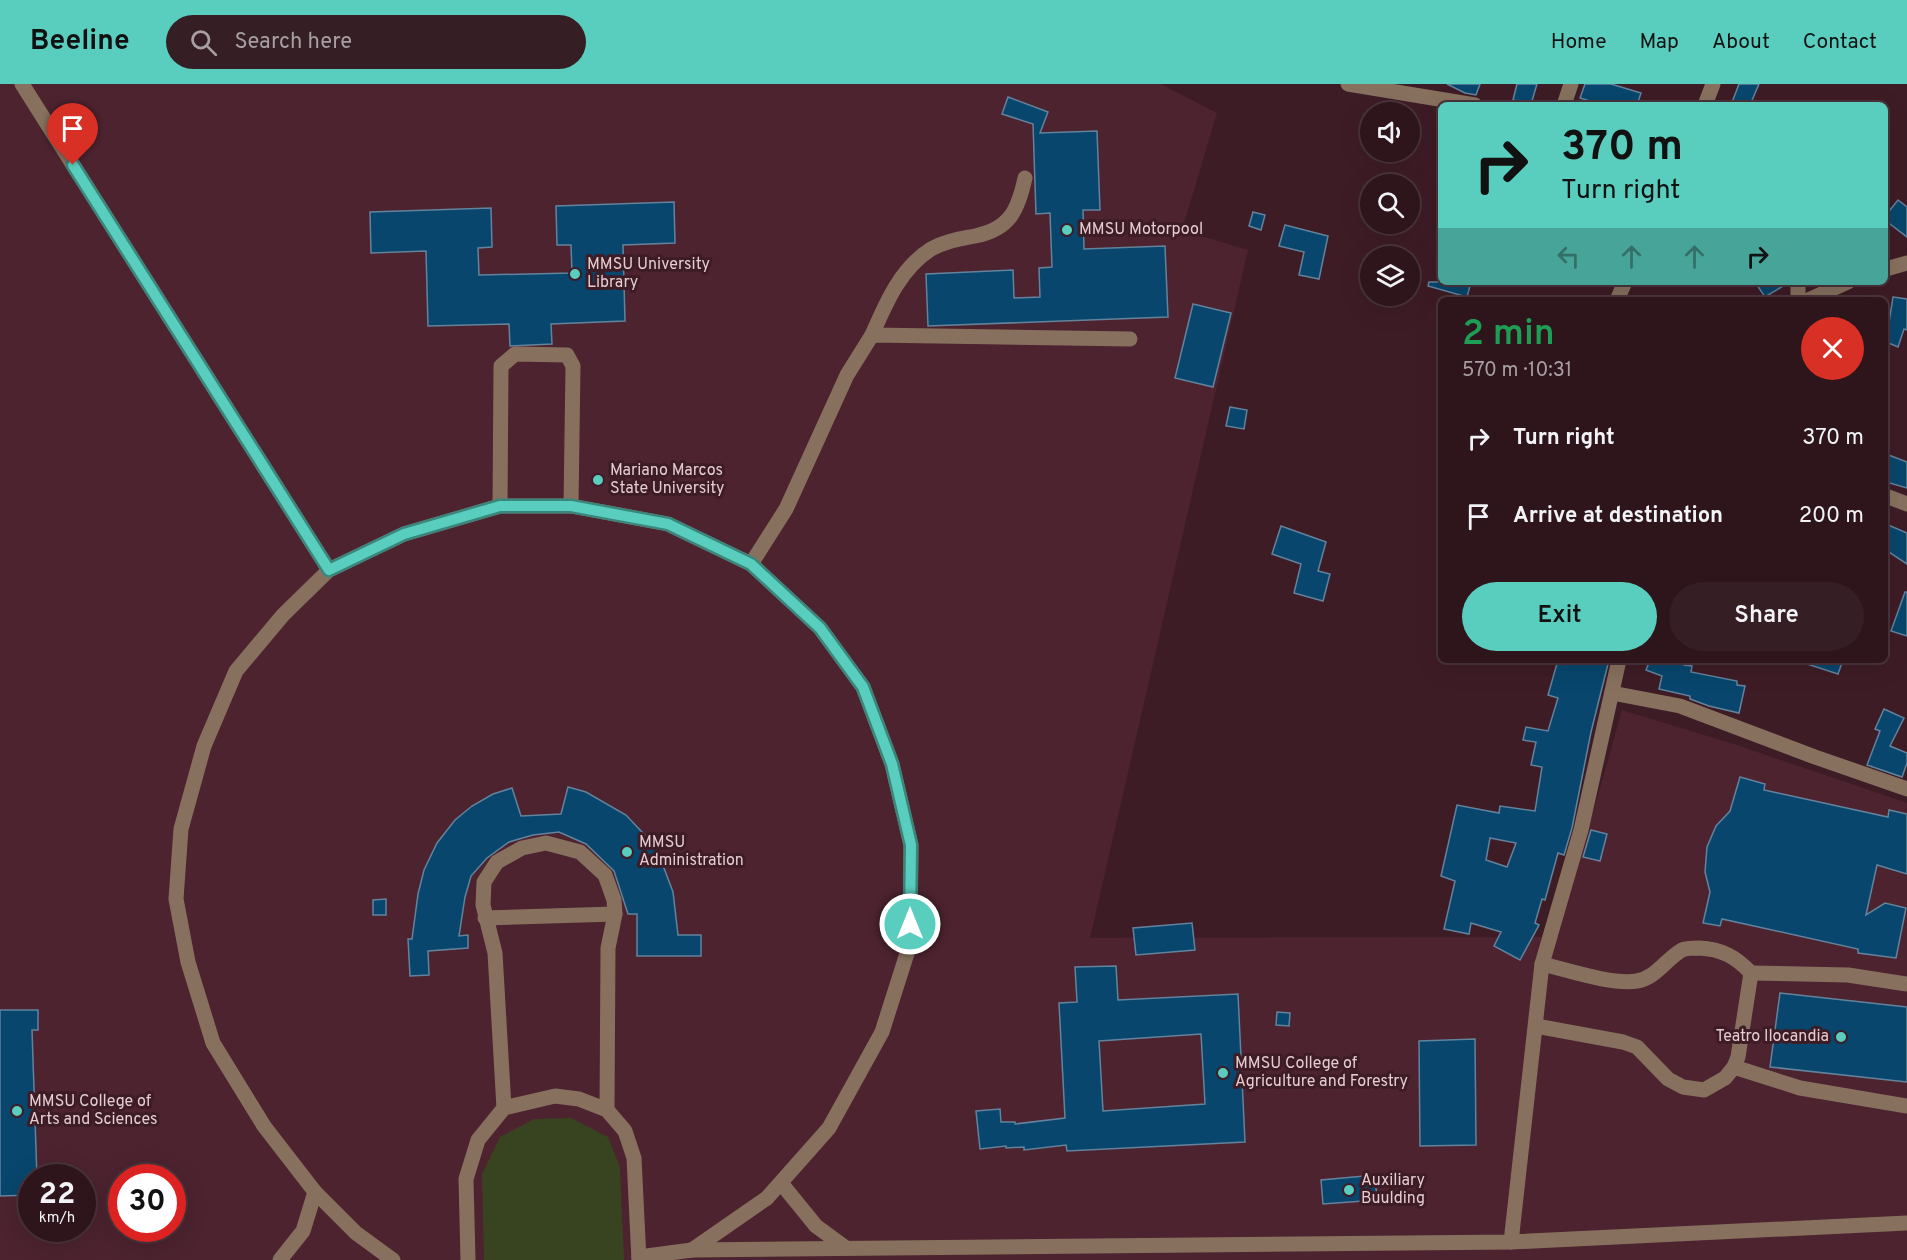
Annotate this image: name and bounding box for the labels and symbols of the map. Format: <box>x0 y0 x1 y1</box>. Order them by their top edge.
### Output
pin <box>47 103 98 165</box>
place label: MMSU Motorpool <box>1079 220 1203 240</box>
marker: MMSU Motorpool <box>1060 223 1074 237</box>
place label: MMSU University Library <box>587 255 710 293</box>
marker: MMSU University Library <box>568 267 582 281</box>
place label: Mariano Marcos State University <box>610 461 725 499</box>
marker: Mariano Marcos State University <box>591 473 605 487</box>
place label: MMSU Administration <box>639 833 744 871</box>
marker: MMSU Administration <box>620 845 634 859</box>
position arrow <box>878 892 942 956</box>
place label: Teatro Ilocandia <box>1715 1027 1829 1047</box>
marker: Teatro Ilocandia <box>1834 1030 1848 1044</box>
place label: MMSU College of Agriculture and Forestry <box>1235 1054 1408 1092</box>
marker: MMSU College of Agriculture and Forestry <box>1216 1066 1230 1080</box>
place label: MMSU College of Arts and Sciences <box>29 1092 158 1130</box>
marker: MMSU College of Arts and Sciences <box>10 1104 24 1118</box>
speed limit sign: 30 <box>108 1164 186 1242</box>
place label: Auxiliary Buulding <box>1361 1171 1425 1209</box>
marker: Auxiliary Buulding <box>1342 1183 1356 1197</box>

